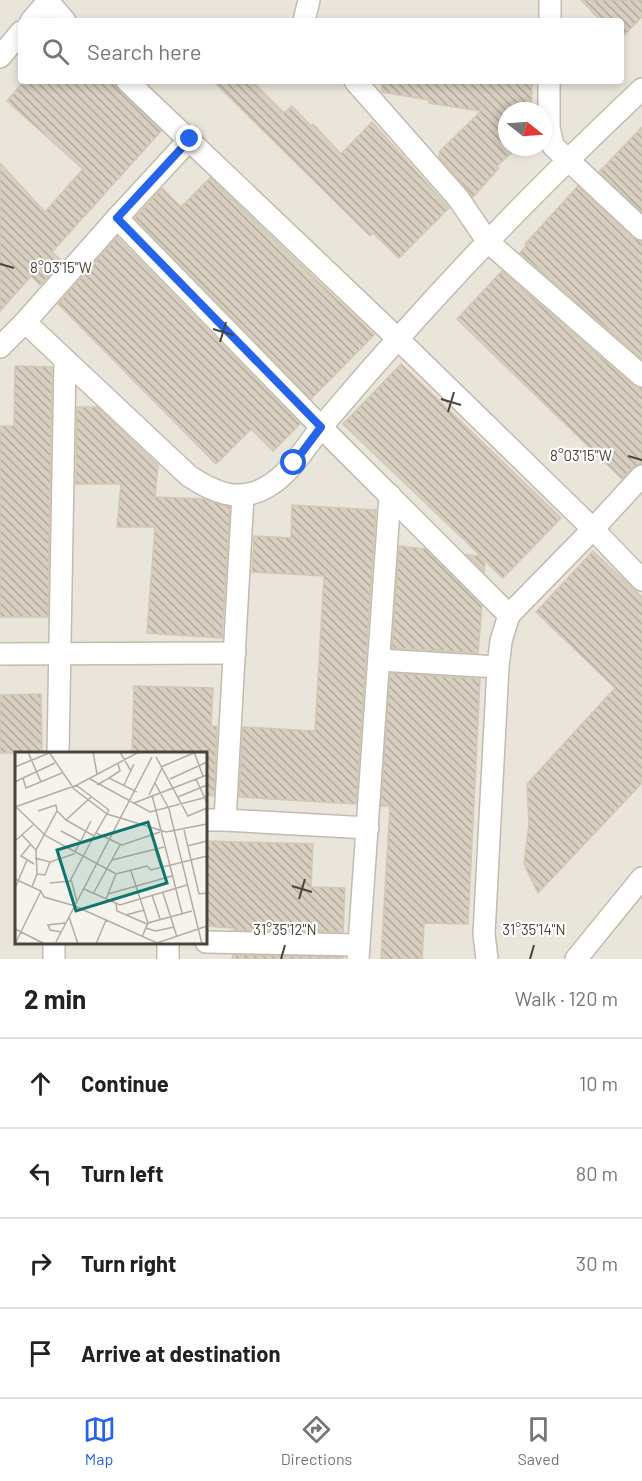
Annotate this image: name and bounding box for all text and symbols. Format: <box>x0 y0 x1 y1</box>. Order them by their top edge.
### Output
search box <box>18 18 624 84</box>
icon: search <box>39 35 72 68</box>
text: Search here <box>87 38 201 64</box>
north arrow <box>498 102 552 156</box>
route end <box>176 125 202 151</box>
text: 8°03'15"W <box>30 258 92 276</box>
text: 8°03'15"W <box>550 446 612 464</box>
route start <box>280 449 306 475</box>
inset map <box>15 752 207 944</box>
text: 31°35'12"N <box>253 920 317 938</box>
text: 31°35'14"N <box>502 920 566 938</box>
text: 2 min <box>24 983 86 1014</box>
text: Walk · 120 m <box>515 986 618 1010</box>
icon: ahead <box>24 1067 57 1100</box>
text: Continue <box>81 1070 169 1096</box>
text: 10 m <box>579 1071 618 1095</box>
icon: left <box>24 1157 57 1190</box>
text: Turn left <box>81 1160 164 1186</box>
text: 80 m <box>576 1161 618 1185</box>
icon: right <box>24 1247 57 1280</box>
text: Turn right <box>81 1250 176 1276</box>
text: 30 m <box>576 1251 618 1275</box>
icon: arrive <box>24 1337 57 1370</box>
text: Arrive at destination <box>81 1340 280 1366</box>
tab: Map <box>83 1413 116 1468</box>
tab: Directions <box>281 1413 352 1468</box>
tab: Saved <box>517 1413 559 1468</box>

